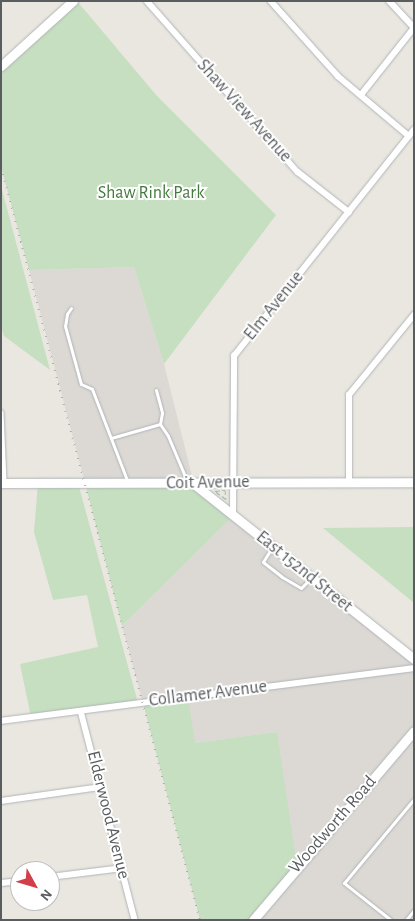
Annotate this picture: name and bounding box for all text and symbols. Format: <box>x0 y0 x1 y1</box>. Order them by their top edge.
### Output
street label: Shaw View Avenue <box>192 55 296 167</box>
park label: Shaw Rink Park <box>98 182 204 204</box>
street label: Elm Avenue <box>240 267 308 345</box>
street label: Coit Avenue <box>166 471 250 495</box>
street label: East 152nd Street <box>251 527 357 617</box>
street label: Collamer Avenue <box>148 676 268 712</box>
street label: Elderwood Avenue <box>82 749 134 881</box>
street label: Woodworth Road <box>285 772 381 878</box>
north arrow <box>10 861 60 911</box>
text: N <box>37 887 54 903</box>

